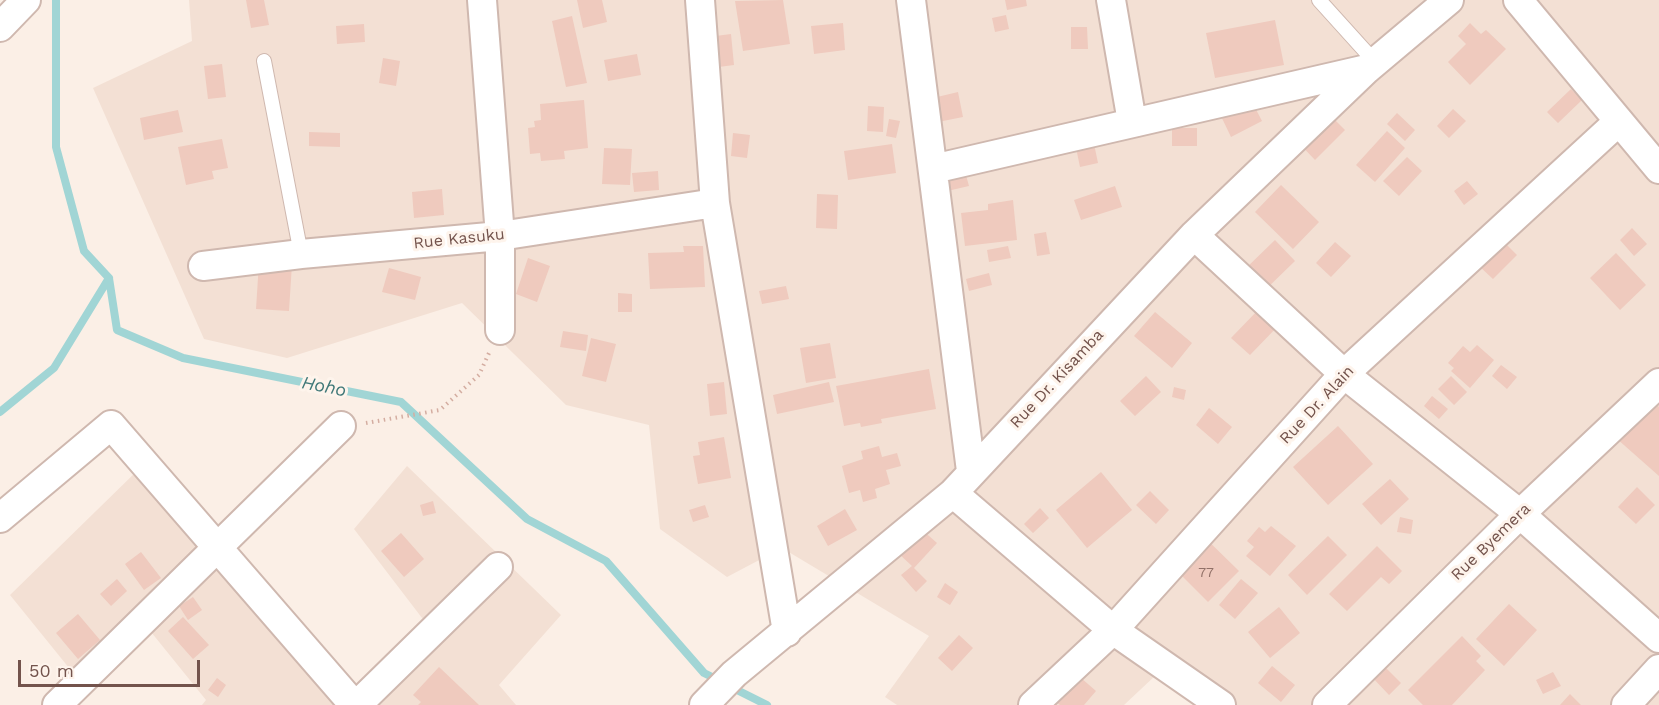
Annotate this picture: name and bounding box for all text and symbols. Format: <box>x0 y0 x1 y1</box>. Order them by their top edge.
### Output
street label: Rue Kasuku <box>412 225 506 253</box>
street label: Rue Dr. Kisamba <box>1006 326 1108 432</box>
street label: Rue Dr. Alain <box>1276 362 1358 448</box>
water label: Hoho <box>300 372 348 402</box>
street label: Rue Byemera <box>1447 499 1535 585</box>
house number: 77 <box>1198 565 1214 581</box>
scale bar <box>21 648 202 686</box>
text: 50 m <box>29 660 74 681</box>

